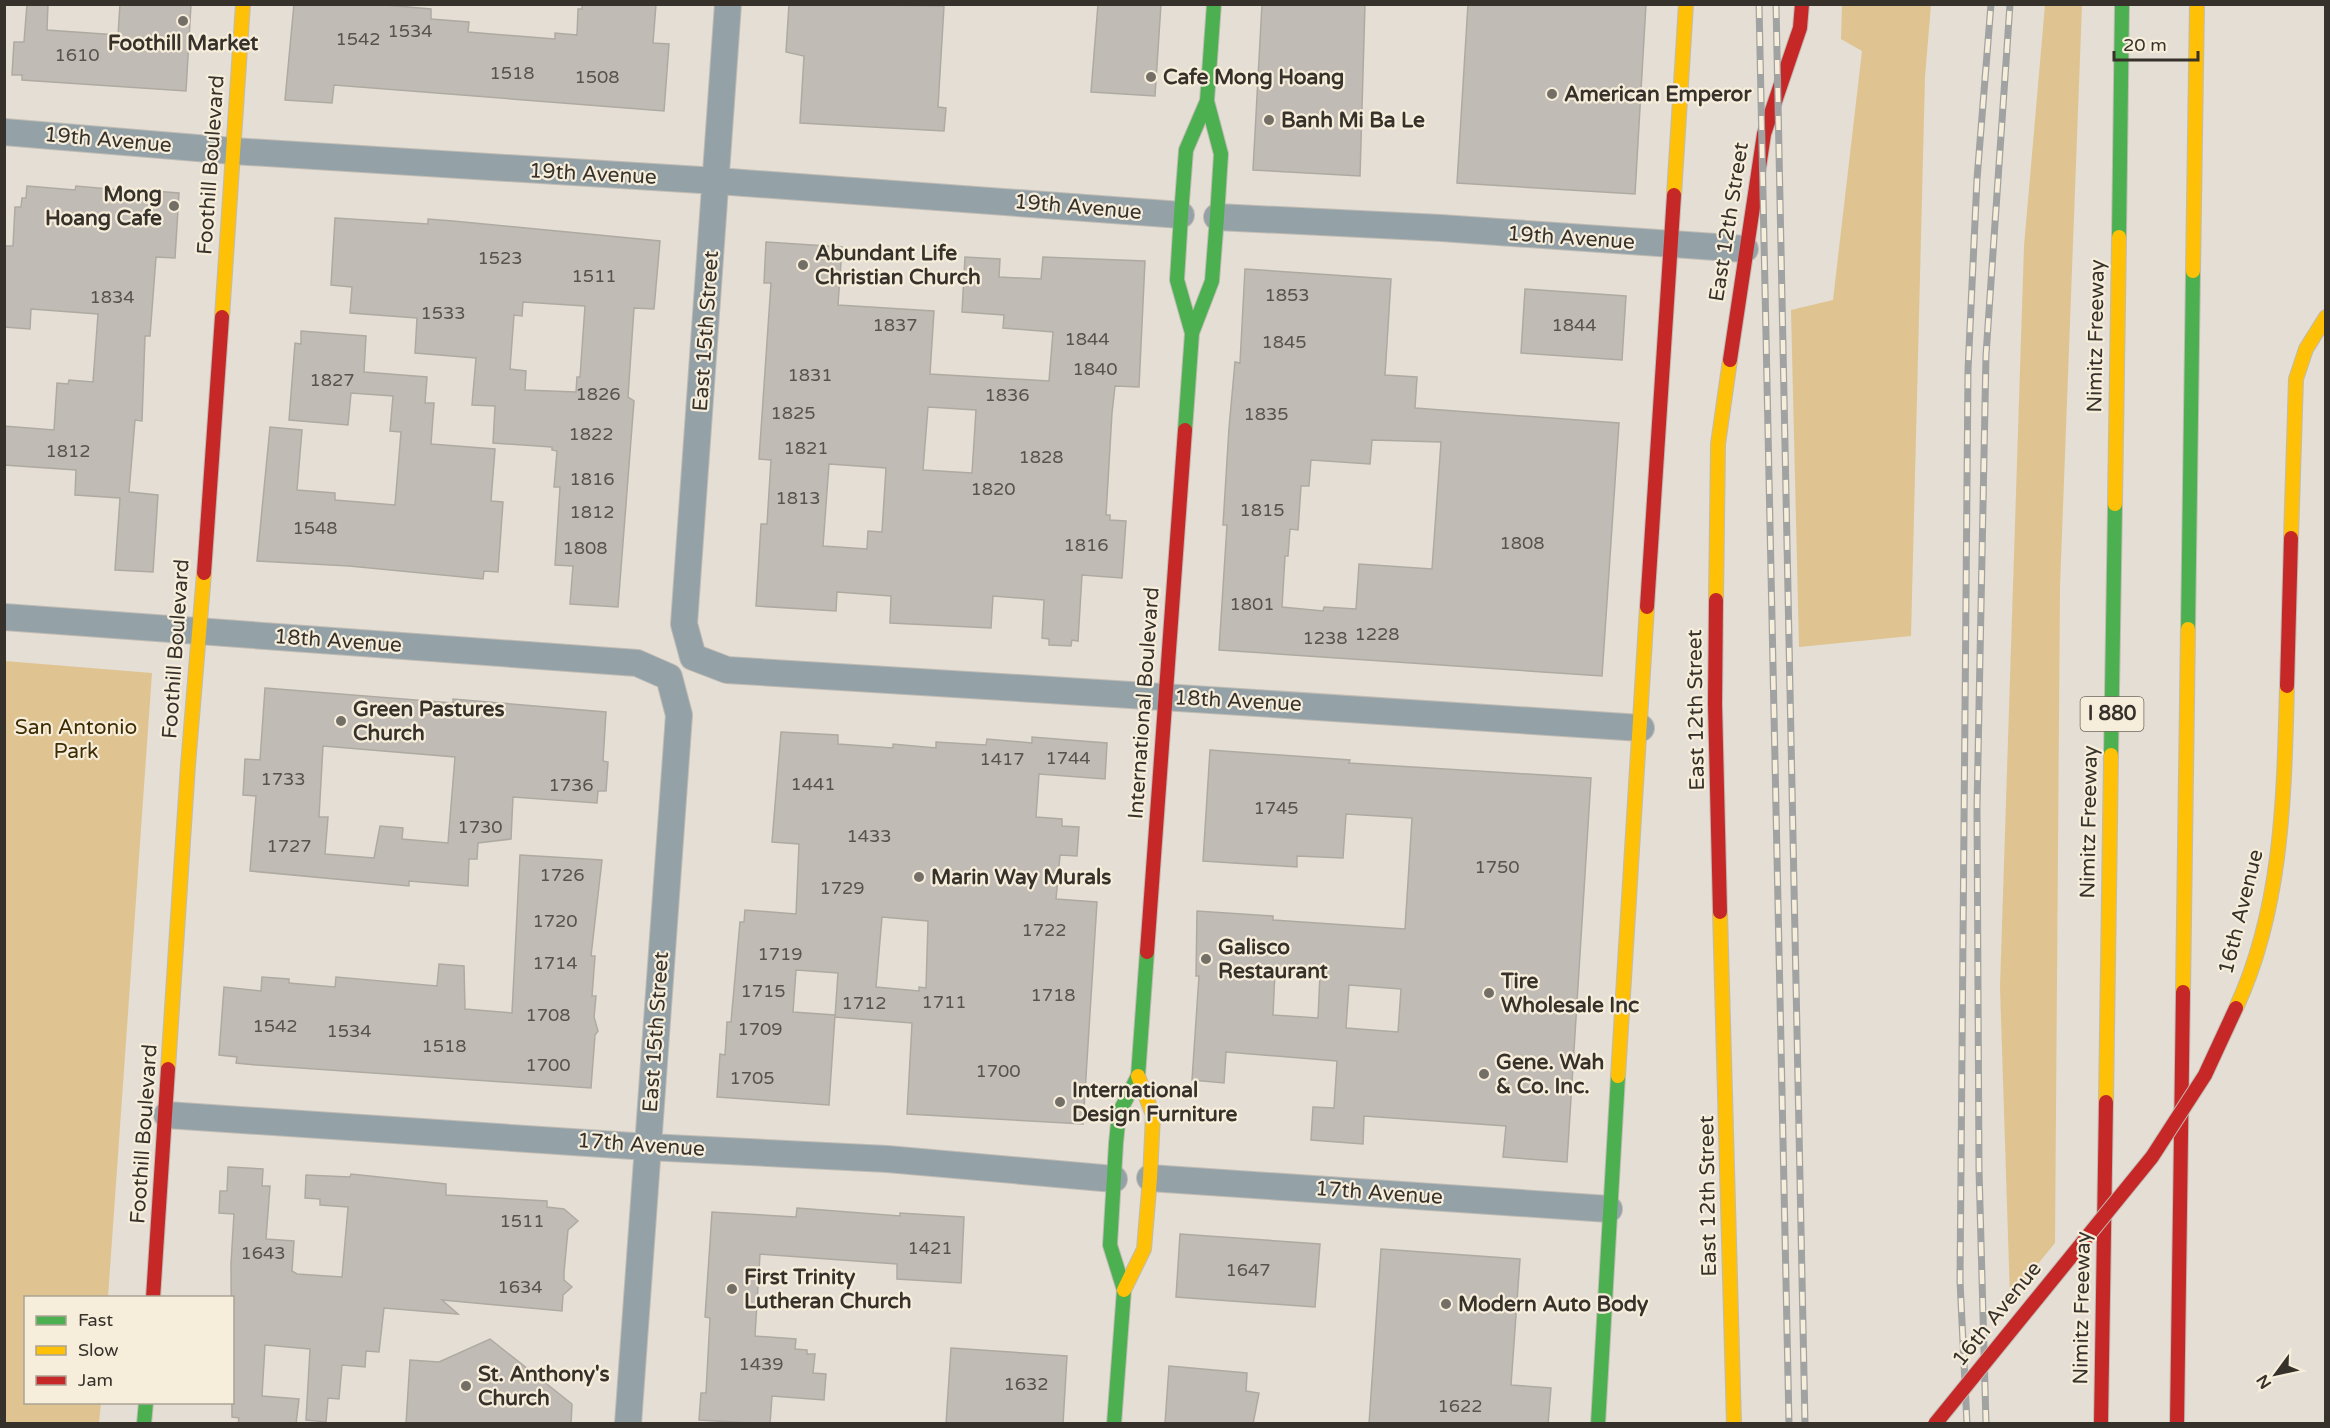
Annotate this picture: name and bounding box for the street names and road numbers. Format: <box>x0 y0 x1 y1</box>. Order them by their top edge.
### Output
street label: Foothill Boulevard <box>192 74 230 256</box>
street label: 19th Avenue <box>43 122 173 158</box>
street label: East 12th Street <box>1704 140 1754 304</box>
street label: 19th Avenue <box>529 158 658 190</box>
street label: 19th Avenue <box>1013 189 1143 225</box>
street label: 19th Avenue <box>1506 221 1636 255</box>
street label: East 15th Street <box>688 250 724 412</box>
street label: Nimitz Freeway <box>2082 259 2110 413</box>
street label: Foothill Boulevard <box>157 558 195 740</box>
street label: International Boulevard <box>1123 586 1165 820</box>
street label: 18th Avenue <box>273 624 403 658</box>
street label: East 12th Street <box>1682 629 1710 791</box>
street label: 18th Avenue <box>1174 685 1303 717</box>
road number: I 880 <box>2080 697 2144 731</box>
street label: Nimitz Freeway <box>2075 745 2103 899</box>
street label: 16th Avenue <box>2213 847 2269 977</box>
street label: East 15th Street <box>638 951 674 1113</box>
street label: Foothill Boulevard <box>125 1043 163 1225</box>
street label: East 12th Street <box>1694 1115 1722 1277</box>
street label: 17th Avenue <box>576 1128 706 1162</box>
street label: 17th Avenue <box>1314 1176 1444 1210</box>
street label: Nimitz Freeway <box>2068 1231 2096 1385</box>
street label: 16th Avenue <box>1947 1256 2047 1372</box>

